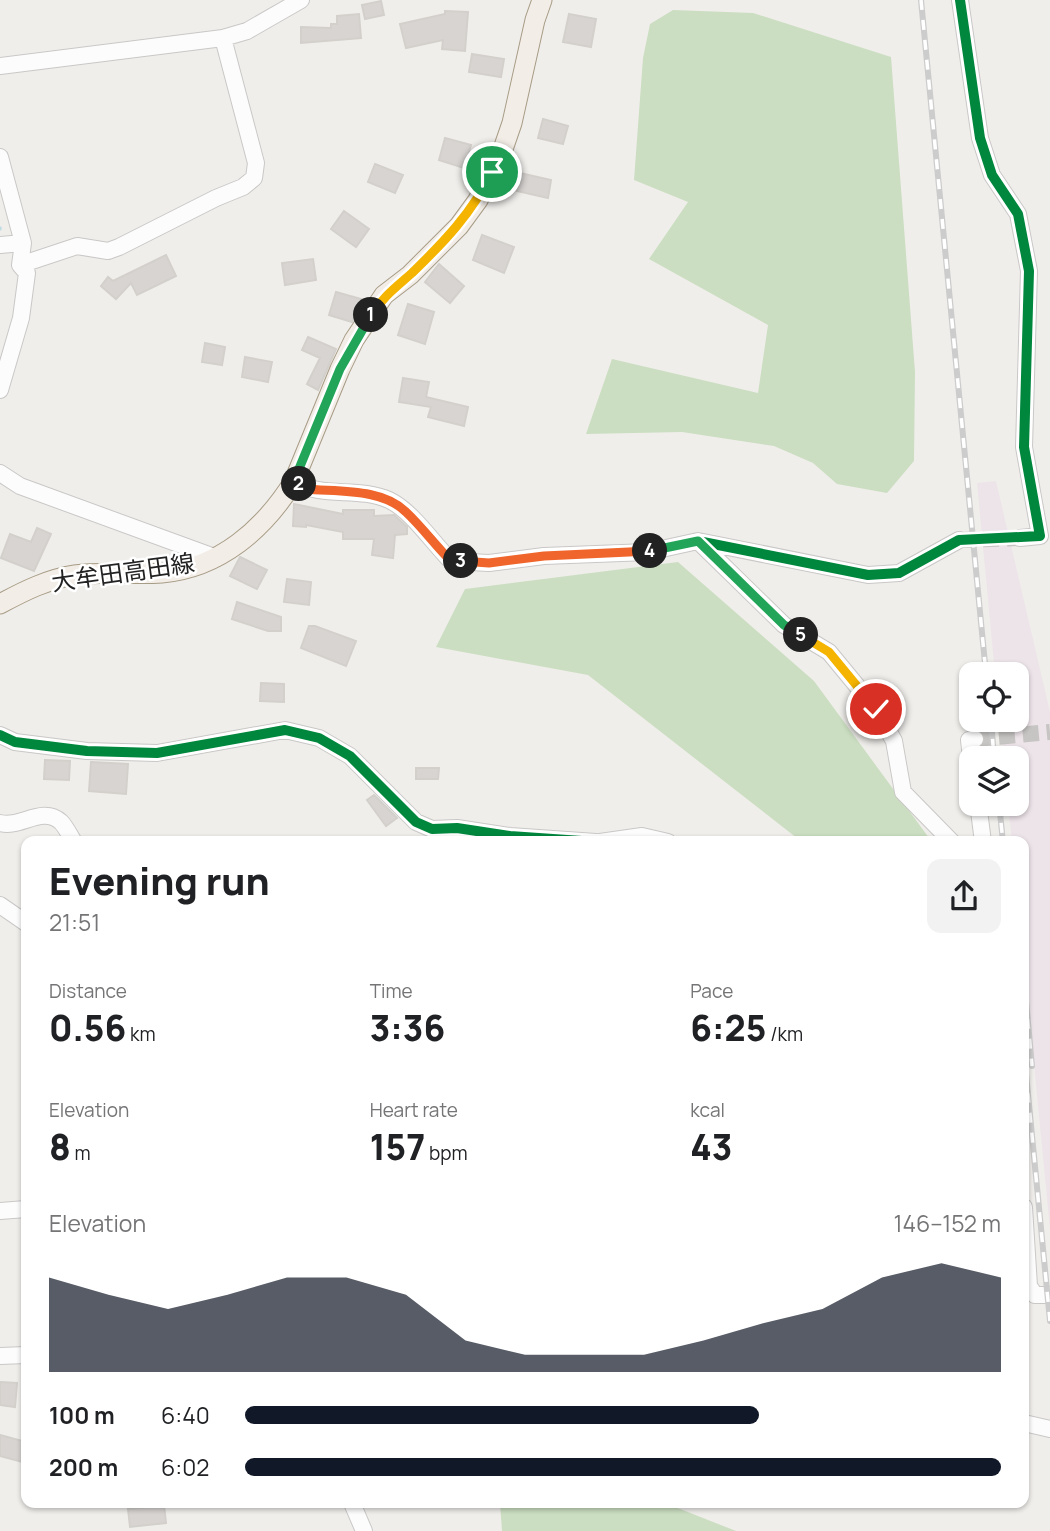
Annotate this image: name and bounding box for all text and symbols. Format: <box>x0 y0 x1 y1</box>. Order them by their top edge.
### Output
pin <box>462 142 522 202</box>
icon: arrive <box>473 153 511 191</box>
pin: 1 <box>354 298 388 332</box>
text: 1 <box>366 301 375 327</box>
pin: 2 <box>282 466 316 502</box>
text: 2 <box>293 470 304 496</box>
pin: 4 <box>632 534 668 568</box>
text: 4 <box>644 537 655 563</box>
pin: 3 <box>444 544 478 578</box>
street label: 大牟田高田線 <box>49 545 196 598</box>
text: 3 <box>455 547 466 573</box>
pin: 5 <box>784 618 818 652</box>
text: 5 <box>795 621 806 647</box>
map controls <box>959 662 1029 816</box>
button: locate <box>959 662 1029 732</box>
pin <box>846 679 906 739</box>
icon: check <box>857 690 895 728</box>
button: layers <box>959 746 1029 816</box>
text: Evening run <box>49 854 270 906</box>
button: share <box>927 859 1001 933</box>
text: 21:51 <box>49 906 100 938</box>
text: Distance <box>49 978 127 1004</box>
text: Time <box>370 978 413 1004</box>
text: Pace <box>690 978 733 1004</box>
text: 0.56 <box>49 1004 126 1052</box>
text: 3:36 <box>370 1004 445 1052</box>
text: 6:25 <box>690 1004 766 1052</box>
text: km <box>126 1021 156 1047</box>
text: /km <box>766 1021 803 1047</box>
text: Elevation <box>49 1097 129 1123</box>
text: Heart rate <box>370 1097 458 1123</box>
text: kcal <box>690 1097 725 1123</box>
text: 8 <box>49 1123 71 1171</box>
text: 157 <box>370 1123 425 1171</box>
text: 43 <box>690 1123 733 1171</box>
text: m <box>71 1140 91 1166</box>
text: bpm <box>425 1140 468 1166</box>
text: Elevation <box>49 1207 146 1239</box>
text: 146–152 m <box>893 1207 1001 1239</box>
text: 100 m <box>49 1399 115 1431</box>
text: 6:40 <box>161 1399 210 1431</box>
text: 200 m <box>49 1451 118 1483</box>
text: 6:02 <box>161 1451 209 1483</box>

